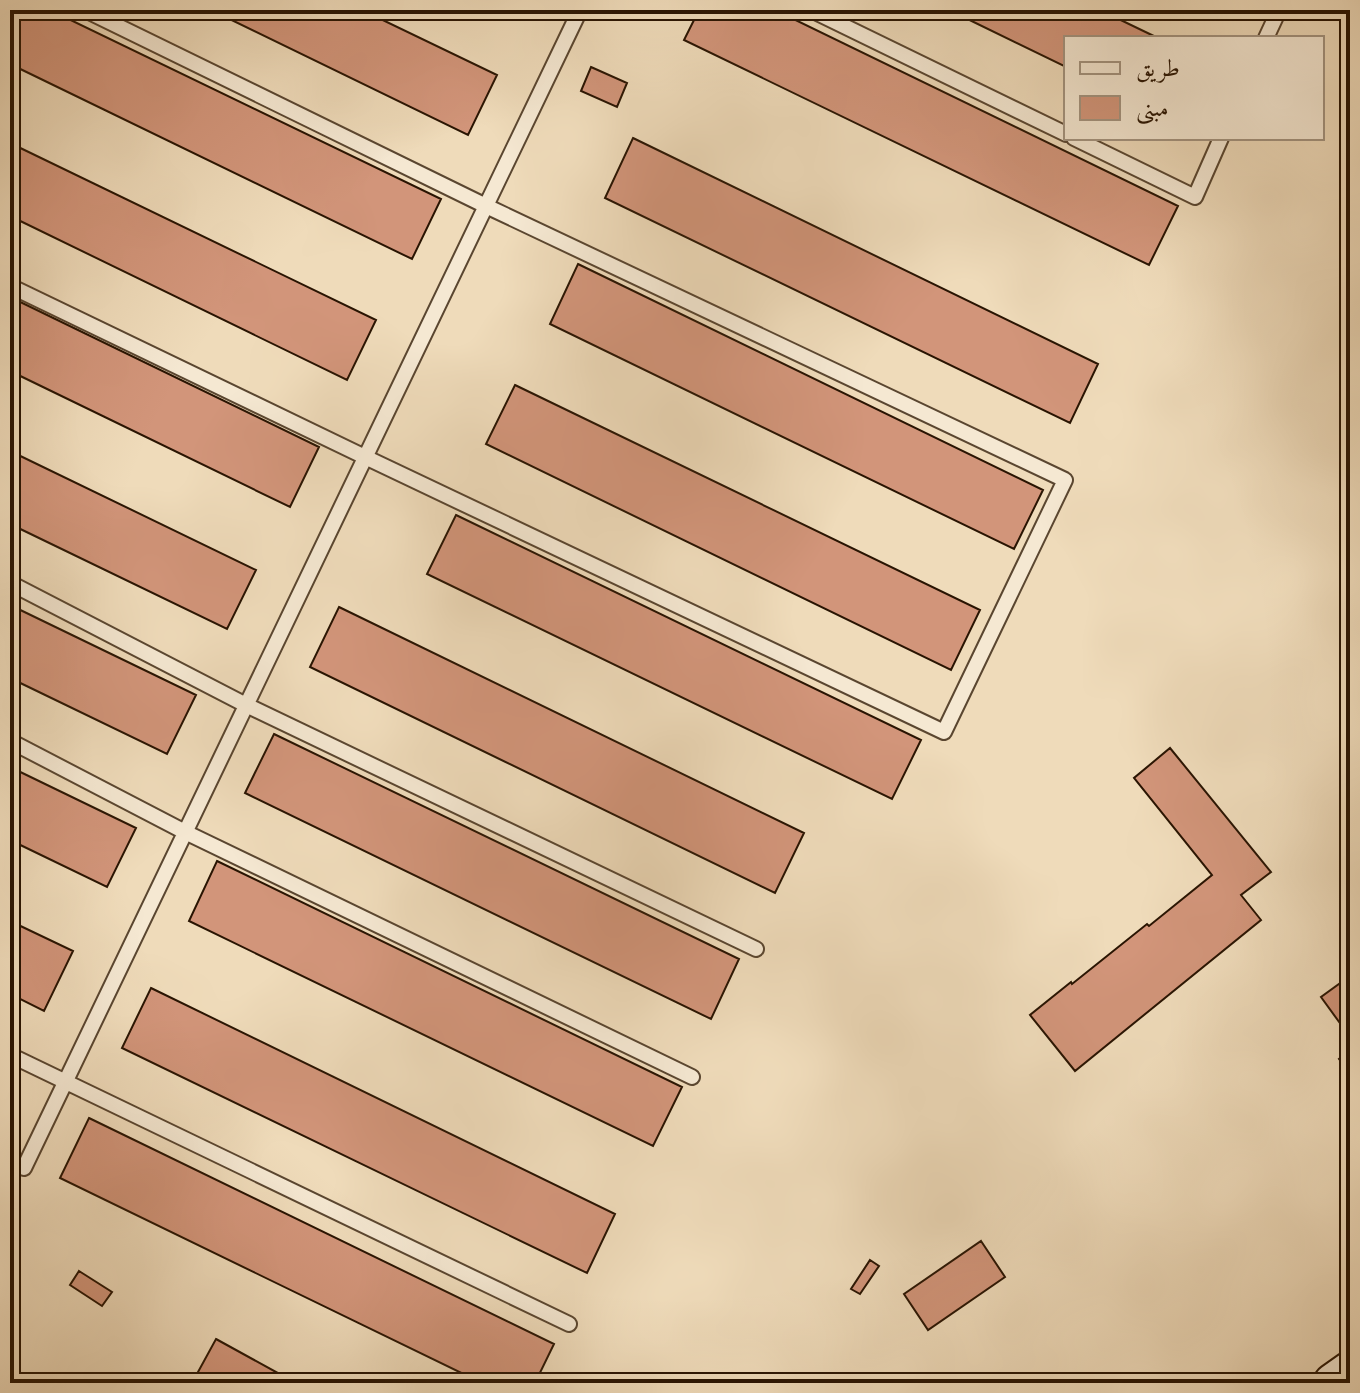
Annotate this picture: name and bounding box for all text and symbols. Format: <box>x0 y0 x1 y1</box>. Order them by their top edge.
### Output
legend <box>1064 36 1324 140</box>
text: طريق <box>1136 54 1180 83</box>
text: مبنى <box>1136 94 1169 125</box>

